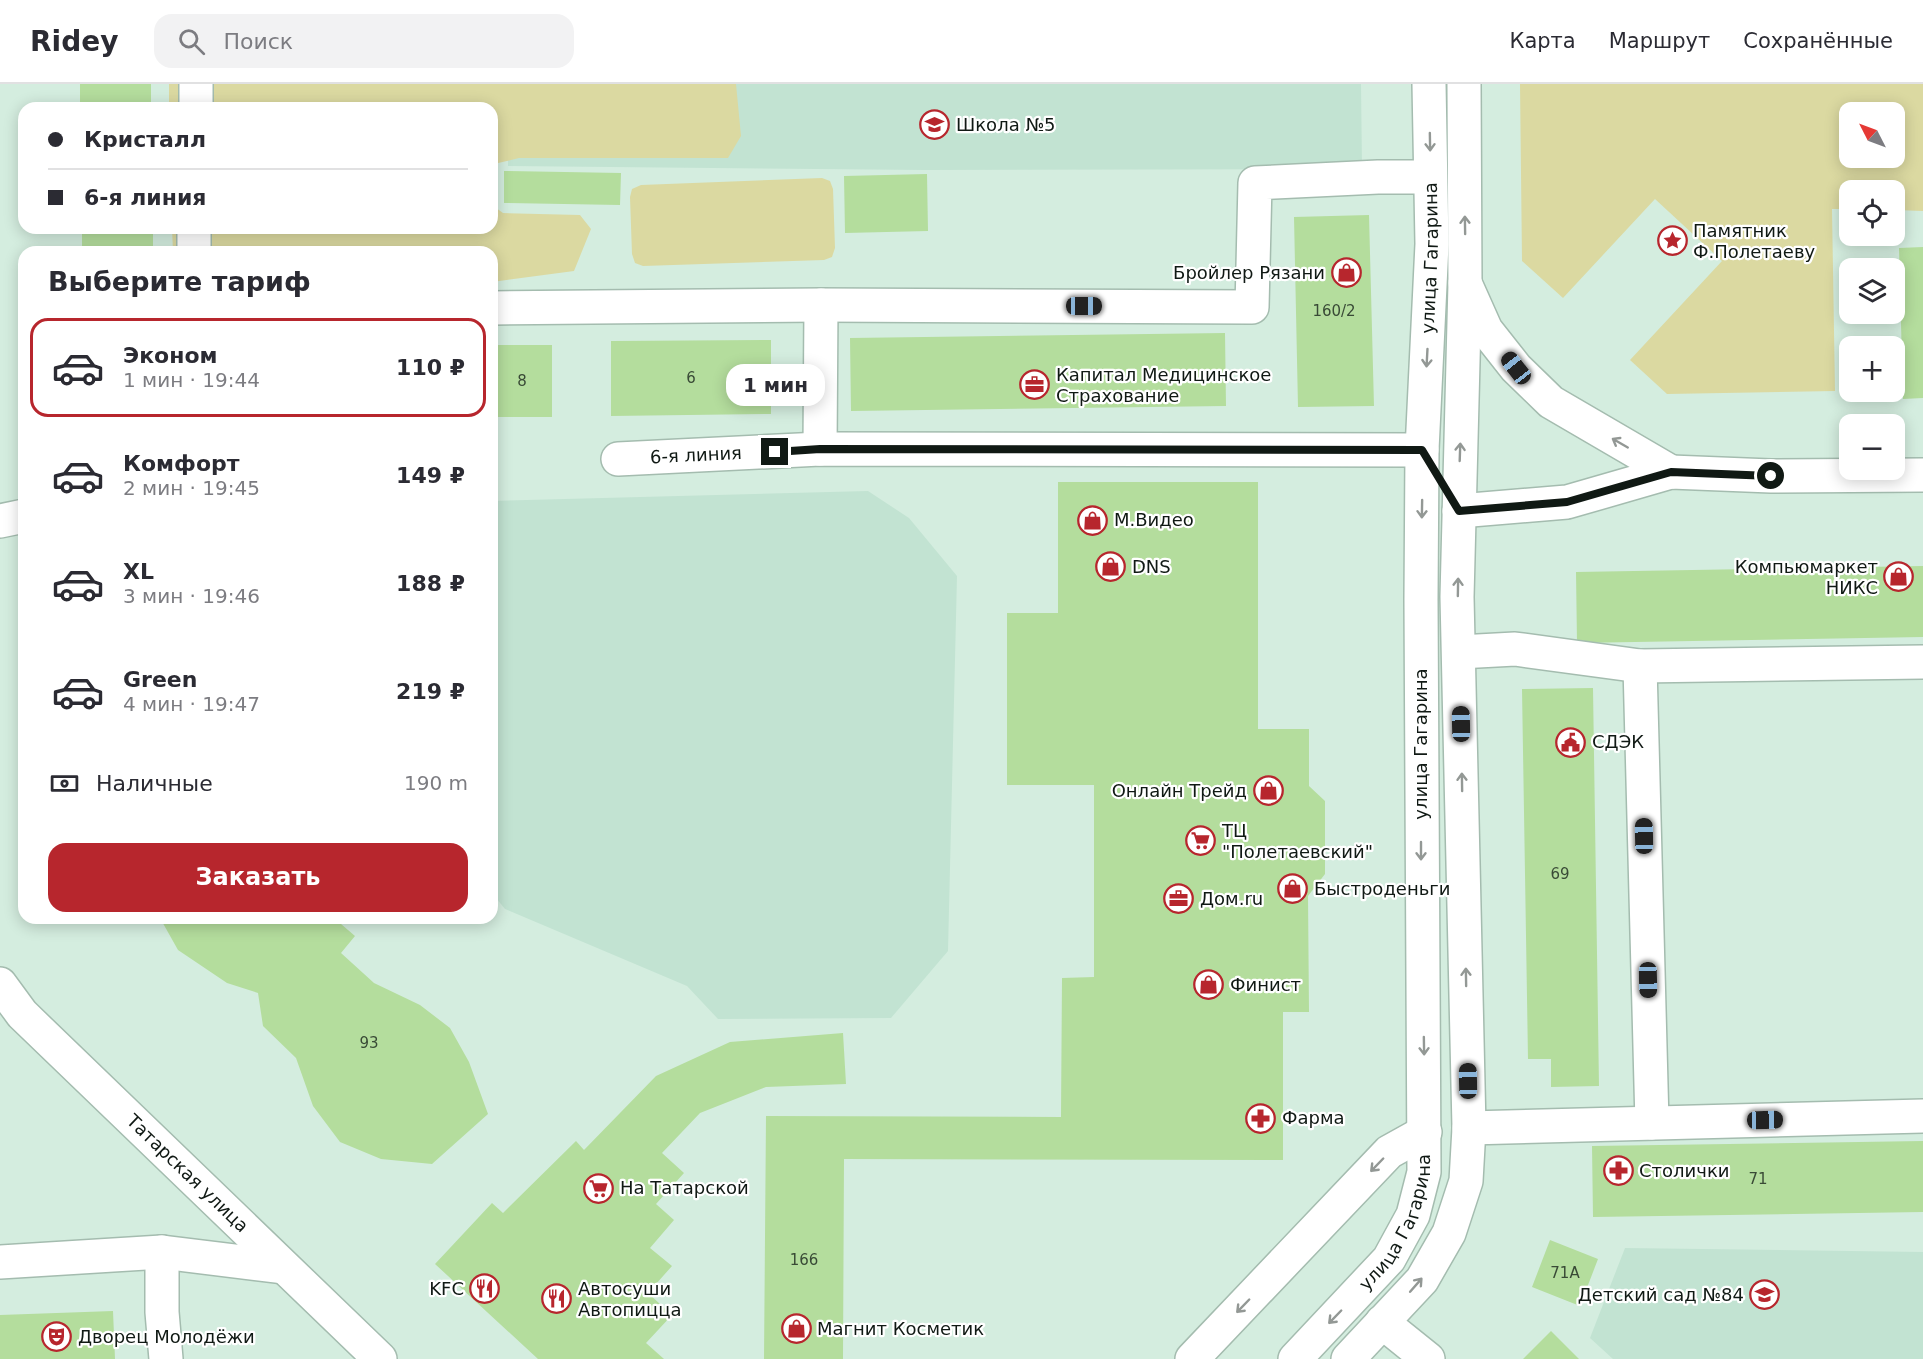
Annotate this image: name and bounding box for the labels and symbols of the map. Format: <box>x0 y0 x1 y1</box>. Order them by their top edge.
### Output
north arrow <box>1839 102 1905 168</box>
school or university icon: Школа №5 <box>919 109 951 141</box>
place label: Школа №5 <box>956 114 1056 135</box>
one-way arrow <box>1424 132 1435 152</box>
street label: улица Гагарина <box>1417 182 1442 334</box>
one-way arrow <box>1459 215 1471 235</box>
place label: Памятник Ф.Полетаеву <box>1693 220 1816 262</box>
place icon: Памятник Ф.Полетаеву <box>1656 225 1688 257</box>
shop icon: Бройлер Рязани <box>1330 257 1362 289</box>
place label: Бройлер Рязани <box>1173 262 1325 283</box>
car <box>1066 297 1102 315</box>
house number: 160/2 <box>1312 302 1356 320</box>
one-way arrow <box>1421 348 1432 368</box>
car <box>1498 348 1534 388</box>
place label: Капитал Медицинское Страхование <box>1056 364 1271 406</box>
callout: 1 мин <box>726 365 824 407</box>
house number: 6 <box>686 369 696 387</box>
office icon: Капитал Медицинское Страхование <box>1019 369 1051 401</box>
house number: 8 <box>517 372 527 390</box>
one-way arrow <box>1612 436 1629 448</box>
route end <box>761 438 788 465</box>
street label: 6-я линия <box>649 442 742 467</box>
one-way arrow <box>1455 443 1466 463</box>
route start <box>1757 462 1784 489</box>
one-way arrow <box>1416 498 1428 518</box>
shop icon: М.Видео <box>1077 504 1109 536</box>
place label: М.Видео <box>1114 509 1194 530</box>
shop icon: DNS <box>1095 551 1127 583</box>
place label: DNS <box>1132 556 1171 577</box>
place label: Компьюмаркет НИКС <box>1735 556 1878 598</box>
shop icon: Компьюмаркет НИКС <box>1883 561 1915 593</box>
one-way arrow <box>1452 577 1463 597</box>
street label: улица Гагарина <box>1410 668 1431 820</box>
car <box>1452 706 1470 742</box>
public building icon: СДЭК <box>1555 726 1587 758</box>
place label: СДЭК <box>1592 731 1644 752</box>
one-way arrow <box>1456 772 1468 792</box>
shop icon: Онлайн Трейд <box>1252 775 1284 807</box>
place label: Онлайн Трейд <box>1112 780 1247 801</box>
car <box>1635 818 1653 854</box>
place label: ТЦ "Полетаевский" <box>1221 820 1373 862</box>
supermarket icon: ТЦ "Полетаевский" <box>1185 825 1217 857</box>
one-way arrow <box>1415 840 1427 860</box>
house number: 69 <box>1550 865 1570 883</box>
shop icon: Быстроденьги <box>1277 873 1309 905</box>
place label: Быстроденьги <box>1314 878 1450 899</box>
office icon: Дом.ru <box>1163 883 1195 915</box>
place label: Дом.ru <box>1200 888 1263 909</box>
car <box>1639 962 1657 998</box>
one-way arrow <box>1460 967 1472 987</box>
shop icon: Финист <box>1193 969 1225 1001</box>
place label: Финист <box>1230 974 1301 995</box>
house number: 93 <box>359 1034 379 1052</box>
one-way arrow <box>1418 1035 1430 1055</box>
car <box>1459 1063 1477 1099</box>
pharmacy icon: Фарма <box>1245 1102 1277 1134</box>
place label: Фарма <box>1282 1107 1345 1128</box>
street label: Татарская улица <box>122 1109 253 1236</box>
car <box>1747 1111 1783 1129</box>
street label: улица Гагарина <box>1354 1154 1434 1294</box>
pharmacy icon: Столички <box>1602 1155 1634 1187</box>
one-way arrow <box>1370 1157 1384 1172</box>
place label: Столички <box>1639 1160 1729 1181</box>
house number: 71 <box>1748 1170 1768 1188</box>
supermarket icon: На Татарской <box>583 1172 615 1204</box>
place label: На Татарской <box>620 1177 749 1198</box>
house number: 166 <box>790 1251 818 1269</box>
house number: 71А <box>1550 1264 1580 1282</box>
restaurant icon: KFC <box>469 1273 501 1305</box>
one-way arrow <box>1410 1277 1423 1293</box>
place label: KFC <box>429 1278 464 1299</box>
place label: Автосуши Автопицца <box>578 1278 681 1320</box>
school or university icon: Детский сад №84 <box>1749 1279 1781 1311</box>
restaurant icon: Автосуши Автопицца <box>541 1283 573 1315</box>
place label: Детский сад №84 <box>1578 1284 1744 1305</box>
one-way arrow <box>1236 1298 1250 1313</box>
one-way arrow <box>1328 1309 1342 1324</box>
shop icon: Магнит Косметик <box>780 1313 812 1345</box>
place label: Магнит Косметик <box>817 1318 984 1339</box>
theatre icon: Дворец Молодёжи <box>41 1321 73 1353</box>
place label: Дворец Молодёжи <box>78 1326 255 1347</box>

